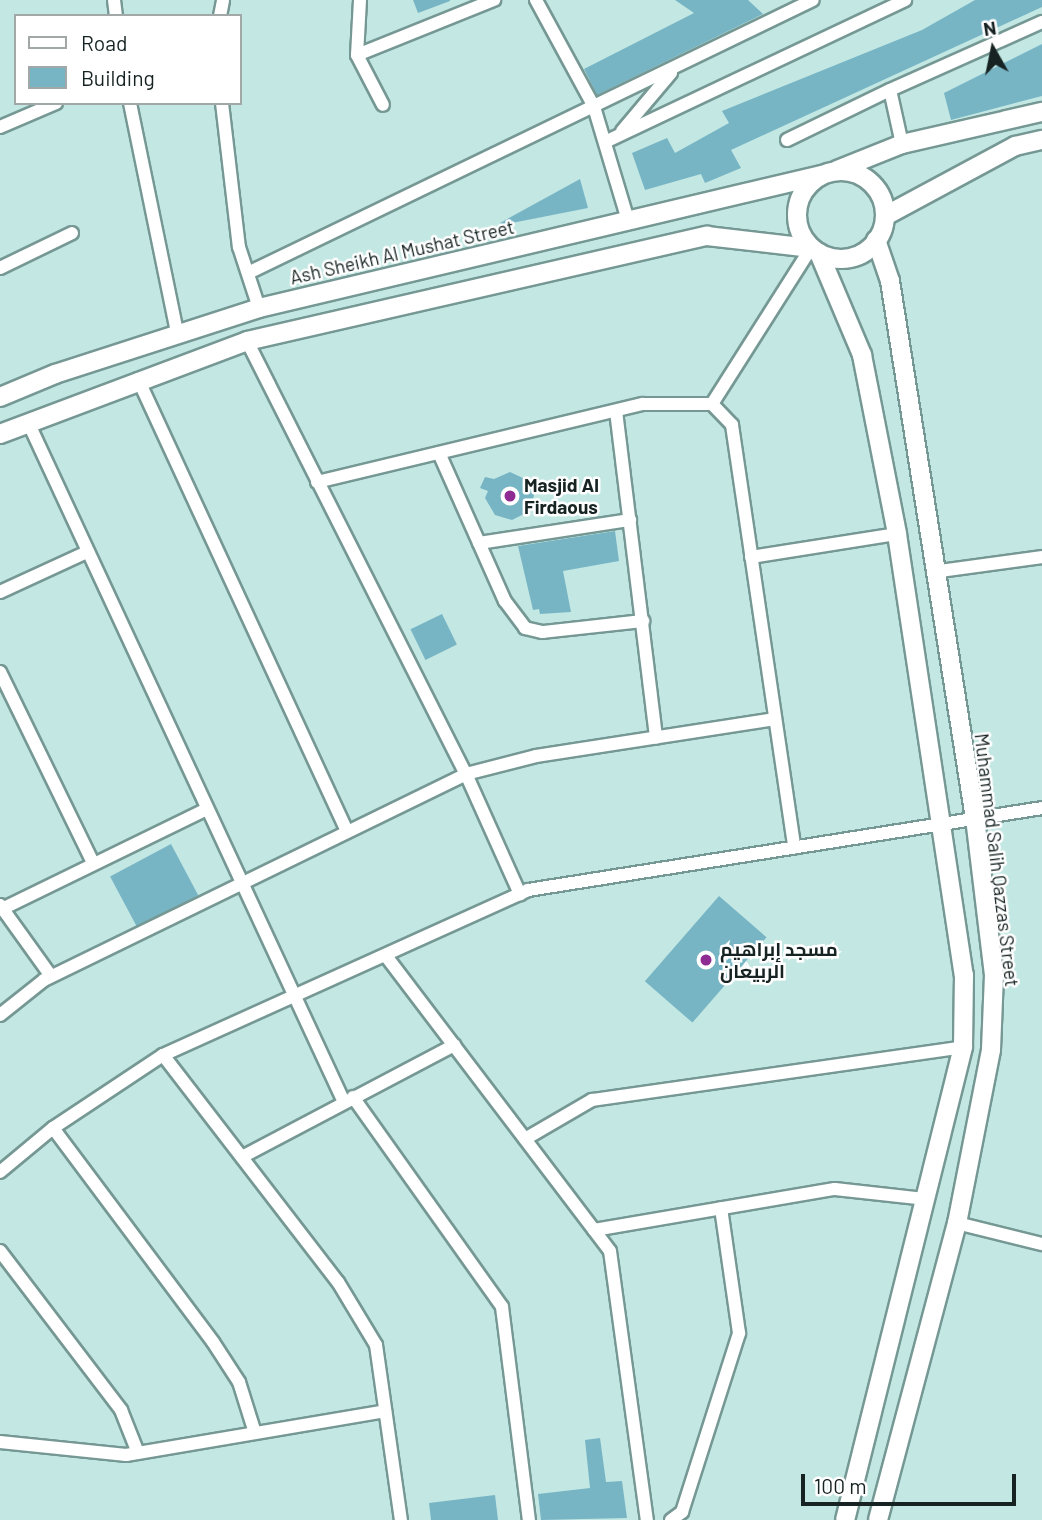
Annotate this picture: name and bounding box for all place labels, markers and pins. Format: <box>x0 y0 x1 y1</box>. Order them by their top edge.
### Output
place label: Masjid Al Firdaous <box>524 474 599 518</box>
marker: Masjid Al Firdaous <box>502 488 518 504</box>
place label: مسجد إبراهيم الربيعان <box>720 938 838 982</box>
marker: مسجد إبراهيم الربيعان <box>698 952 714 968</box>

